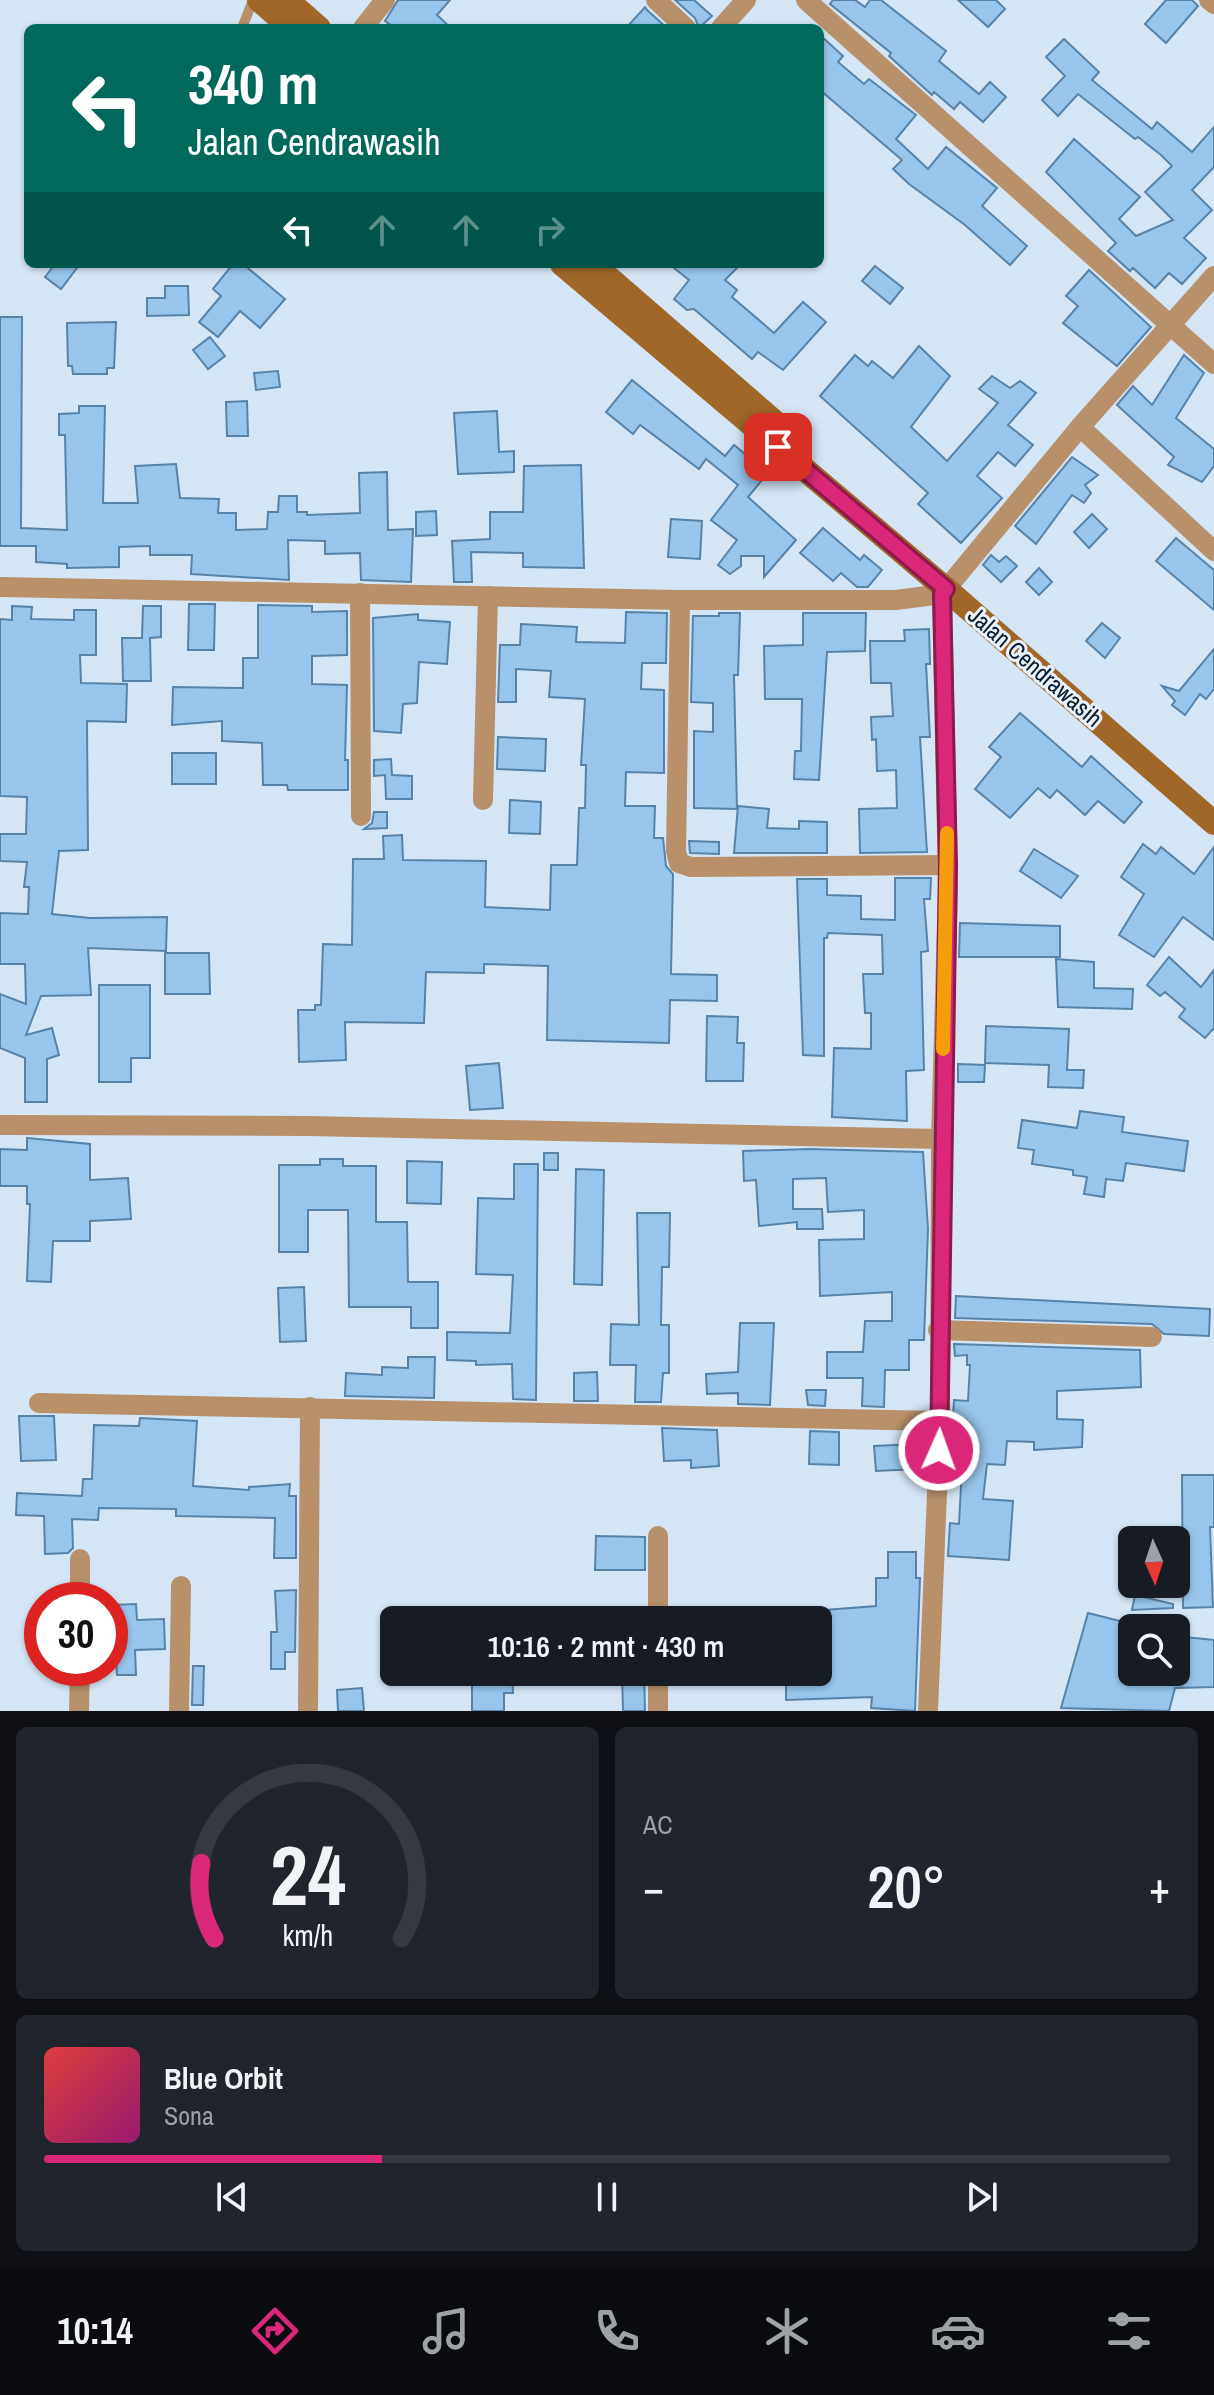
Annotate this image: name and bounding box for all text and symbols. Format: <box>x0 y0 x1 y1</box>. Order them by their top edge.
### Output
text: 340 m <box>188 46 318 121</box>
icon: left <box>56 56 160 160</box>
text: Jalan Cendrawasih <box>188 118 441 166</box>
icon: left <box>276 208 320 252</box>
icon: ahead <box>360 208 404 252</box>
icon: ahead <box>444 208 488 252</box>
icon: right <box>528 208 572 252</box>
pin <box>744 413 812 481</box>
icon: arrive <box>756 425 800 469</box>
street label: Jalan Cendrawasih <box>962 599 1110 734</box>
position arrow <box>897 1408 981 1492</box>
north arrow <box>1118 1526 1190 1598</box>
map controls <box>1118 1526 1190 1686</box>
speed limit sign: 30 <box>24 1582 128 1686</box>
button: search <box>1118 1614 1190 1686</box>
text: 10:16 · 2 mnt · 430 m <box>488 1626 725 1666</box>
text: AC <box>643 1807 673 1842</box>
text: 24 <box>270 1819 345 1931</box>
text: 20° <box>867 1846 946 1927</box>
text: − <box>643 1857 664 1917</box>
text: + <box>1149 1857 1170 1917</box>
text: km/h <box>282 1916 333 1955</box>
text: Blue Orbit <box>164 2058 283 2098</box>
text: Sona <box>164 2098 214 2133</box>
icon: previous <box>210 2175 254 2219</box>
icon: pause <box>585 2175 629 2219</box>
icon: next <box>960 2175 1004 2219</box>
icon: directions <box>247 2303 303 2359</box>
icon: music <box>418 2303 474 2359</box>
icon: phone <box>589 2303 645 2359</box>
icon: climate <box>759 2303 815 2359</box>
icon: car <box>930 2303 986 2359</box>
icon: filters <box>1101 2303 1157 2359</box>
text: 10:14 <box>57 2307 133 2355</box>

